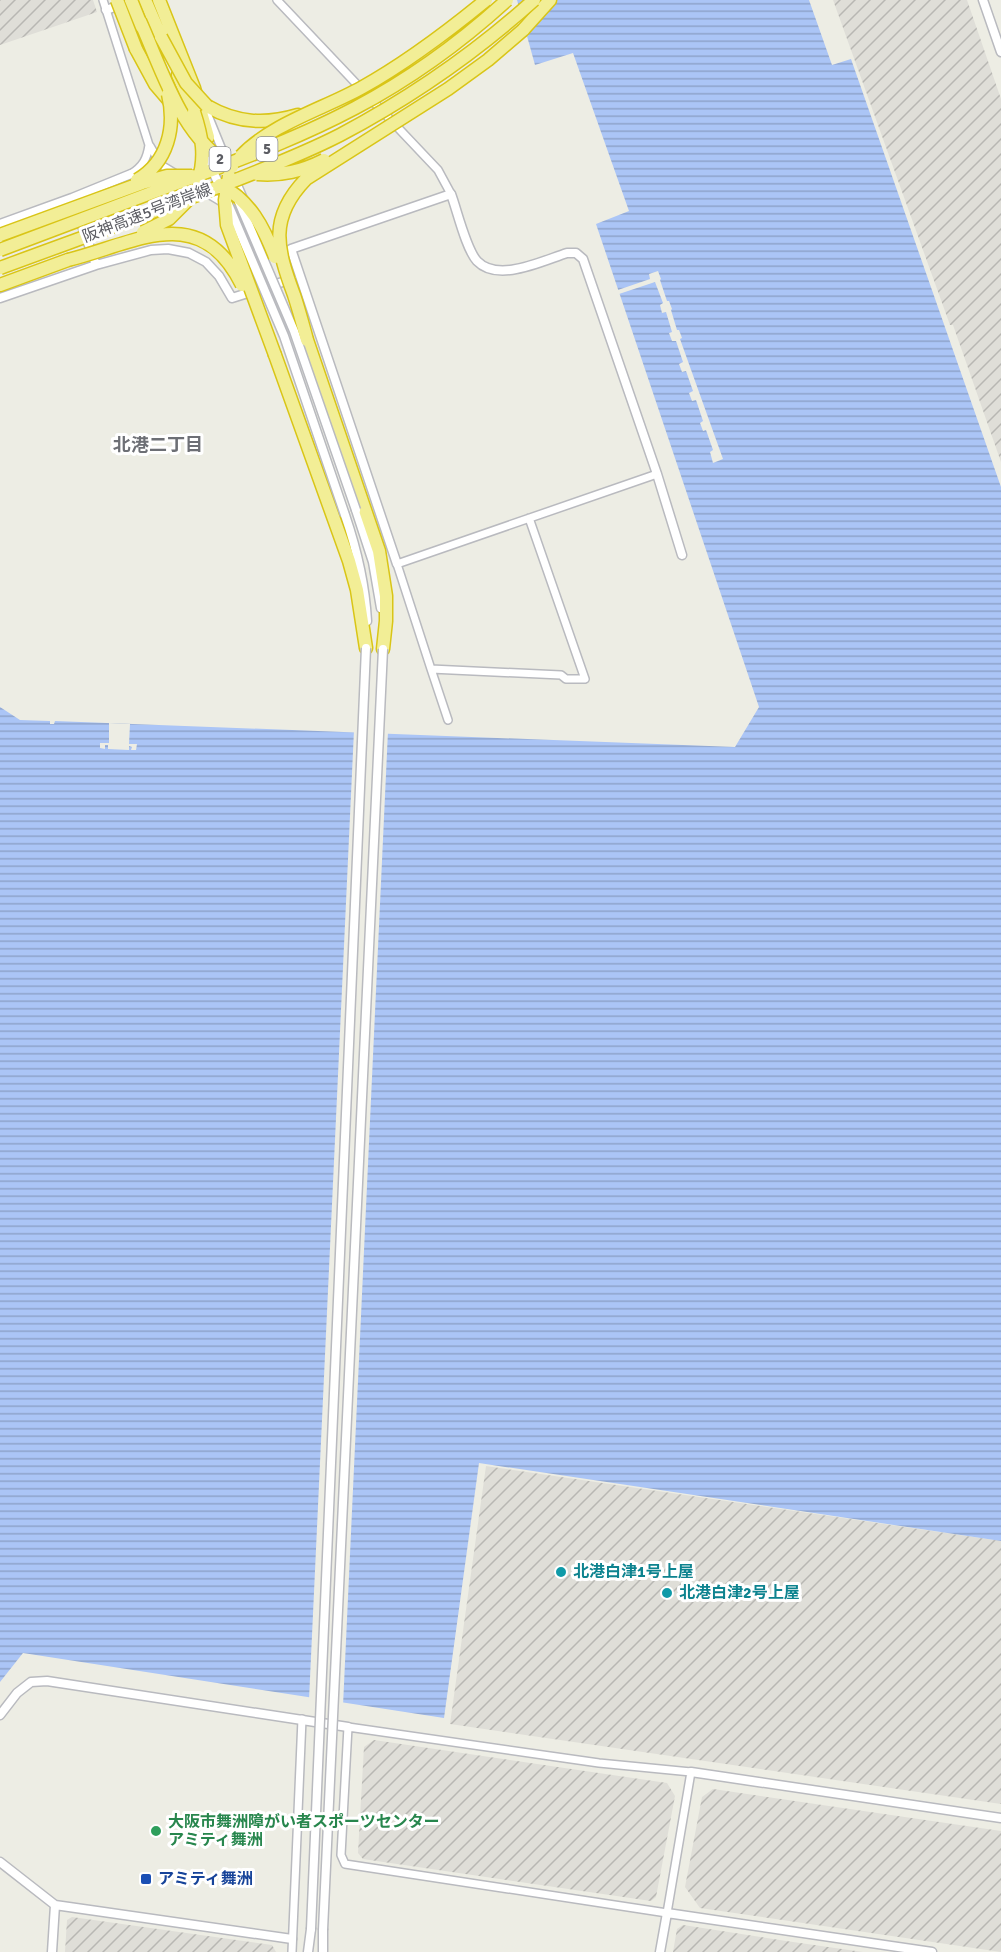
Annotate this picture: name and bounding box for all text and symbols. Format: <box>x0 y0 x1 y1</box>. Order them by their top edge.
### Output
road number: 5 <box>256 137 278 161</box>
road number: 2 <box>210 147 230 171</box>
street label: 阪神高速5号湾岸線 <box>80 179 214 247</box>
district label: 北港二丁目 <box>113 434 203 456</box>
place label: 北港白津1号上屋 <box>573 1562 694 1582</box>
marker: 北港白津1号上屋 <box>554 1565 568 1579</box>
place label: 北港白津2号上屋 <box>679 1583 800 1603</box>
marker: 北港白津2号上屋 <box>660 1586 674 1600</box>
place label: 大阪市舞洲障がい者スポーツセンター アミティ舞洲 <box>168 1812 440 1850</box>
marker: 大阪市舞洲障がい者スポーツセンター アミティ舞洲 <box>149 1824 163 1838</box>
place label: アミティ舞洲 <box>158 1869 253 1889</box>
marker: アミティ舞洲 <box>139 1872 153 1886</box>

